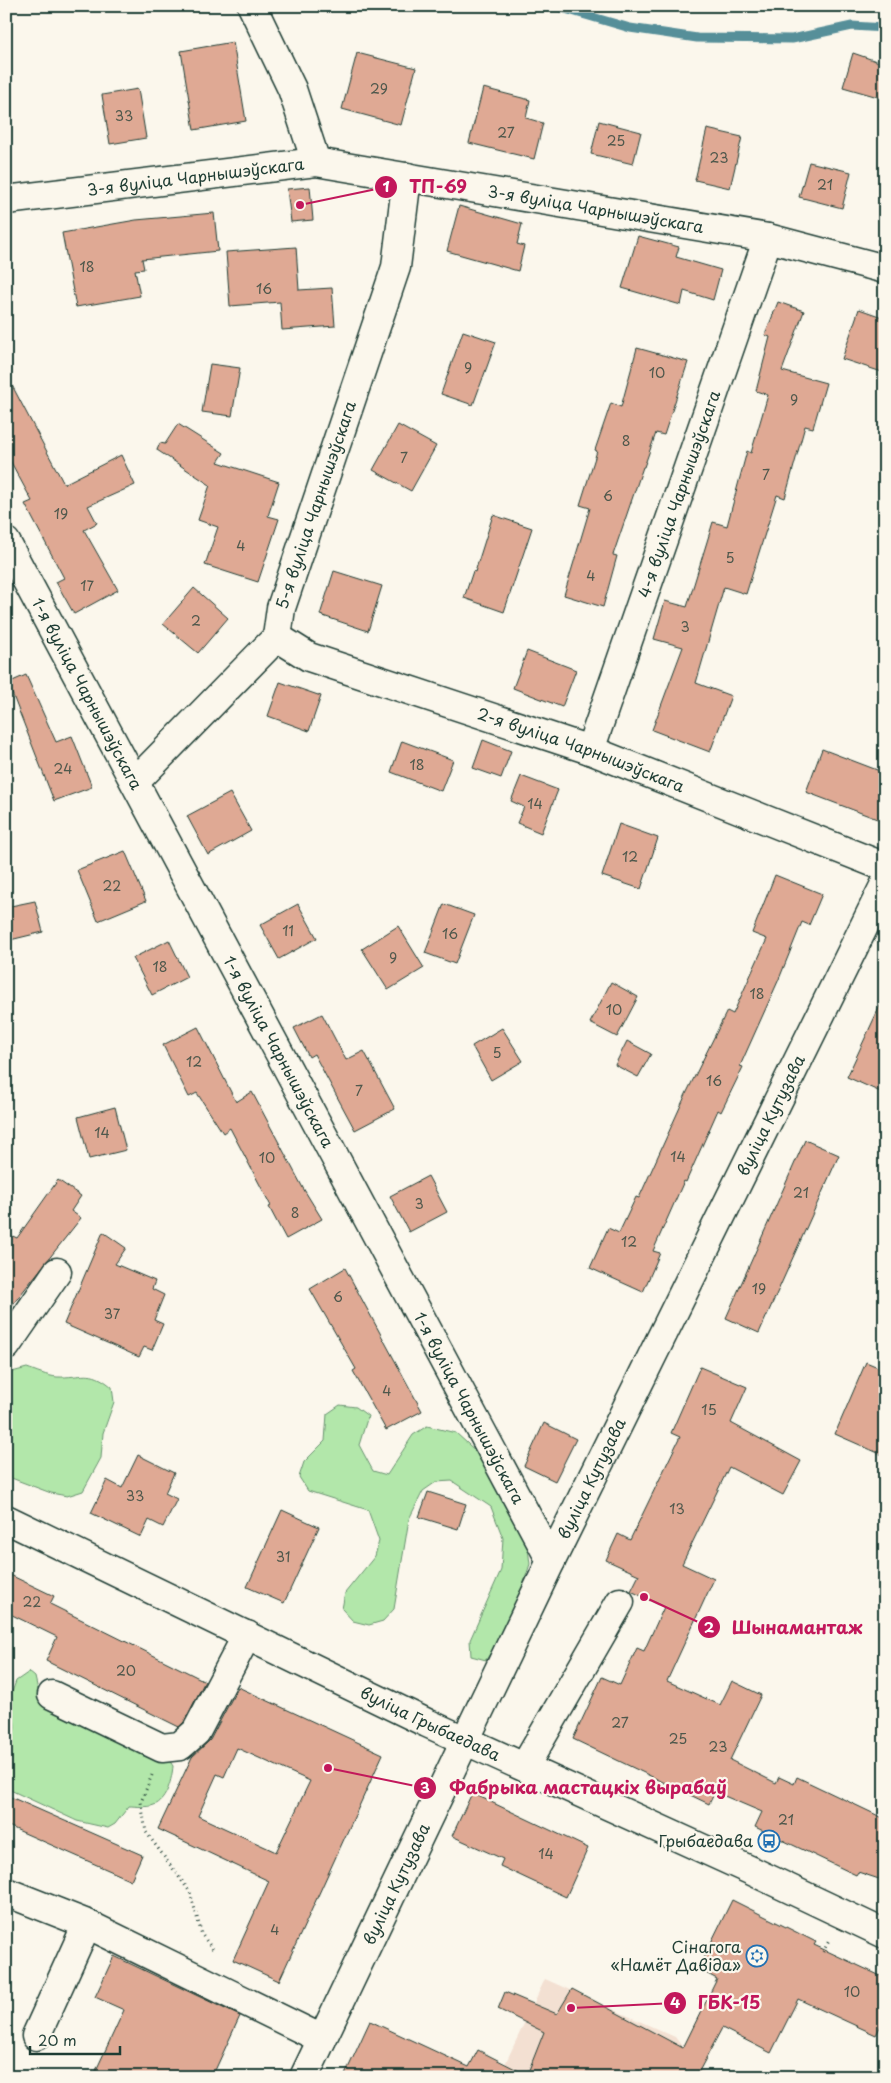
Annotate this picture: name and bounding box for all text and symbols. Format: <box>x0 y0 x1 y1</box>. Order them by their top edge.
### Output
house number: 29 <box>370 78 388 99</box>
house number: 33 <box>115 105 133 126</box>
house number: 27 <box>497 122 515 143</box>
house number: 25 <box>607 130 625 151</box>
house number: 23 <box>710 147 728 168</box>
street label: 3-я вуліца Чарнышэўскага <box>86 151 305 201</box>
callout: ТП-69 <box>374 170 477 203</box>
text: ТП-69 <box>409 172 467 199</box>
text: 1 <box>382 174 390 197</box>
house number: 21 <box>817 174 833 195</box>
street label: 3-я вуліца Чарнышэўскага <box>486 178 706 238</box>
house number: 18 <box>79 256 95 277</box>
house number: 16 <box>256 278 272 299</box>
house number: 9 <box>464 357 472 378</box>
house number: 10 <box>649 362 665 383</box>
street label: 4-я вуліца Чарнышэўскага <box>631 387 725 601</box>
house number: 9 <box>790 389 798 410</box>
street label: 5-я вуліца Чарнышэўскага <box>269 397 361 612</box>
house number: 8 <box>622 430 630 451</box>
house number: 7 <box>400 447 408 468</box>
house number: 7 <box>762 464 770 485</box>
house number: 6 <box>603 485 613 506</box>
house number: 19 <box>54 503 68 524</box>
house number: 4 <box>236 535 246 556</box>
house number: 5 <box>725 547 735 568</box>
house number: 4 <box>586 565 596 586</box>
house number: 17 <box>80 575 94 596</box>
street label: 1-я вуліца Чарнышэўскага <box>27 593 149 794</box>
house number: 2 <box>191 610 201 631</box>
house number: 3 <box>680 616 690 637</box>
street label: 2-я вуліца Чарнышэўскага <box>474 701 688 797</box>
house number: 18 <box>409 754 425 775</box>
house number: 24 <box>54 758 72 779</box>
house number: 14 <box>527 793 543 814</box>
house number: 12 <box>622 846 638 867</box>
house number: 22 <box>103 875 121 896</box>
house number: 11 <box>282 920 294 941</box>
house number: 16 <box>442 923 458 944</box>
house number: 9 <box>389 947 397 968</box>
street label: 1-я вуліца Чарнышэўскага <box>218 951 341 1152</box>
house number: 18 <box>152 956 168 977</box>
house number: 18 <box>749 983 765 1004</box>
house number: 10 <box>606 999 622 1020</box>
house number: 5 <box>492 1042 502 1063</box>
street label: вуліца Кутузава <box>730 1050 810 1180</box>
house number: 12 <box>186 1051 202 1072</box>
house number: 16 <box>706 1070 722 1091</box>
house number: 7 <box>355 1080 363 1101</box>
house number: 14 <box>94 1122 110 1143</box>
house number: 14 <box>670 1146 686 1167</box>
house number: 10 <box>259 1147 275 1168</box>
house number: 21 <box>793 1182 809 1203</box>
house number: 3 <box>414 1193 424 1214</box>
house number: 8 <box>291 1202 299 1223</box>
house number: 12 <box>621 1231 637 1252</box>
house number: 19 <box>752 1278 766 1299</box>
house number: 6 <box>333 1286 343 1307</box>
house number: 37 <box>104 1303 121 1324</box>
street label: 1-я вуліца Чарнышэўскага <box>409 1307 531 1508</box>
house number: 4 <box>382 1380 392 1401</box>
house number: 15 <box>701 1399 717 1420</box>
street label: вуліца Кутузава <box>551 1414 631 1543</box>
house number: 33 <box>126 1485 144 1506</box>
house number: 13 <box>669 1498 685 1519</box>
house number: 31 <box>276 1546 290 1567</box>
house number: 22 <box>23 1591 41 1612</box>
callout: Шынамантаж <box>696 1611 872 1644</box>
text: Шынамантаж <box>732 1613 863 1640</box>
text: 2 <box>704 1615 715 1638</box>
house number: 20 <box>116 1660 136 1681</box>
street label: вуліца Грыбаедава <box>357 1680 505 1766</box>
house number: 27 <box>611 1712 629 1733</box>
house number: 25 <box>669 1728 687 1749</box>
house number: 23 <box>709 1736 727 1757</box>
callout: Фабрыка мастацкіх вырабаў <box>413 1771 738 1804</box>
text: Фабрыка мастацкіх вырабаў <box>449 1773 727 1800</box>
text: 3 <box>420 1775 430 1798</box>
house number: 21 <box>778 1809 794 1830</box>
street label: вуліца Кутузава <box>356 1819 435 1948</box>
place label: Грыбаедава <box>659 1828 753 1852</box>
bus stop icon: Грыбаедава <box>757 1829 781 1853</box>
house number: 14 <box>538 1843 554 1864</box>
house number: 4 <box>270 1919 280 1940</box>
place label: Сінагога «Намёт Давіда» <box>611 1934 741 1976</box>
synagogue icon: Сінагога «Намёт Давіда» <box>745 1944 769 1968</box>
house number: 10 <box>844 1981 860 2002</box>
callout: ГБК-15 <box>663 1986 771 2019</box>
text: ГБК-15 <box>698 1988 760 2015</box>
text: 4 <box>670 1990 680 2013</box>
scale bar <box>30 2023 120 2055</box>
text: 20 m <box>38 2028 77 2051</box>

